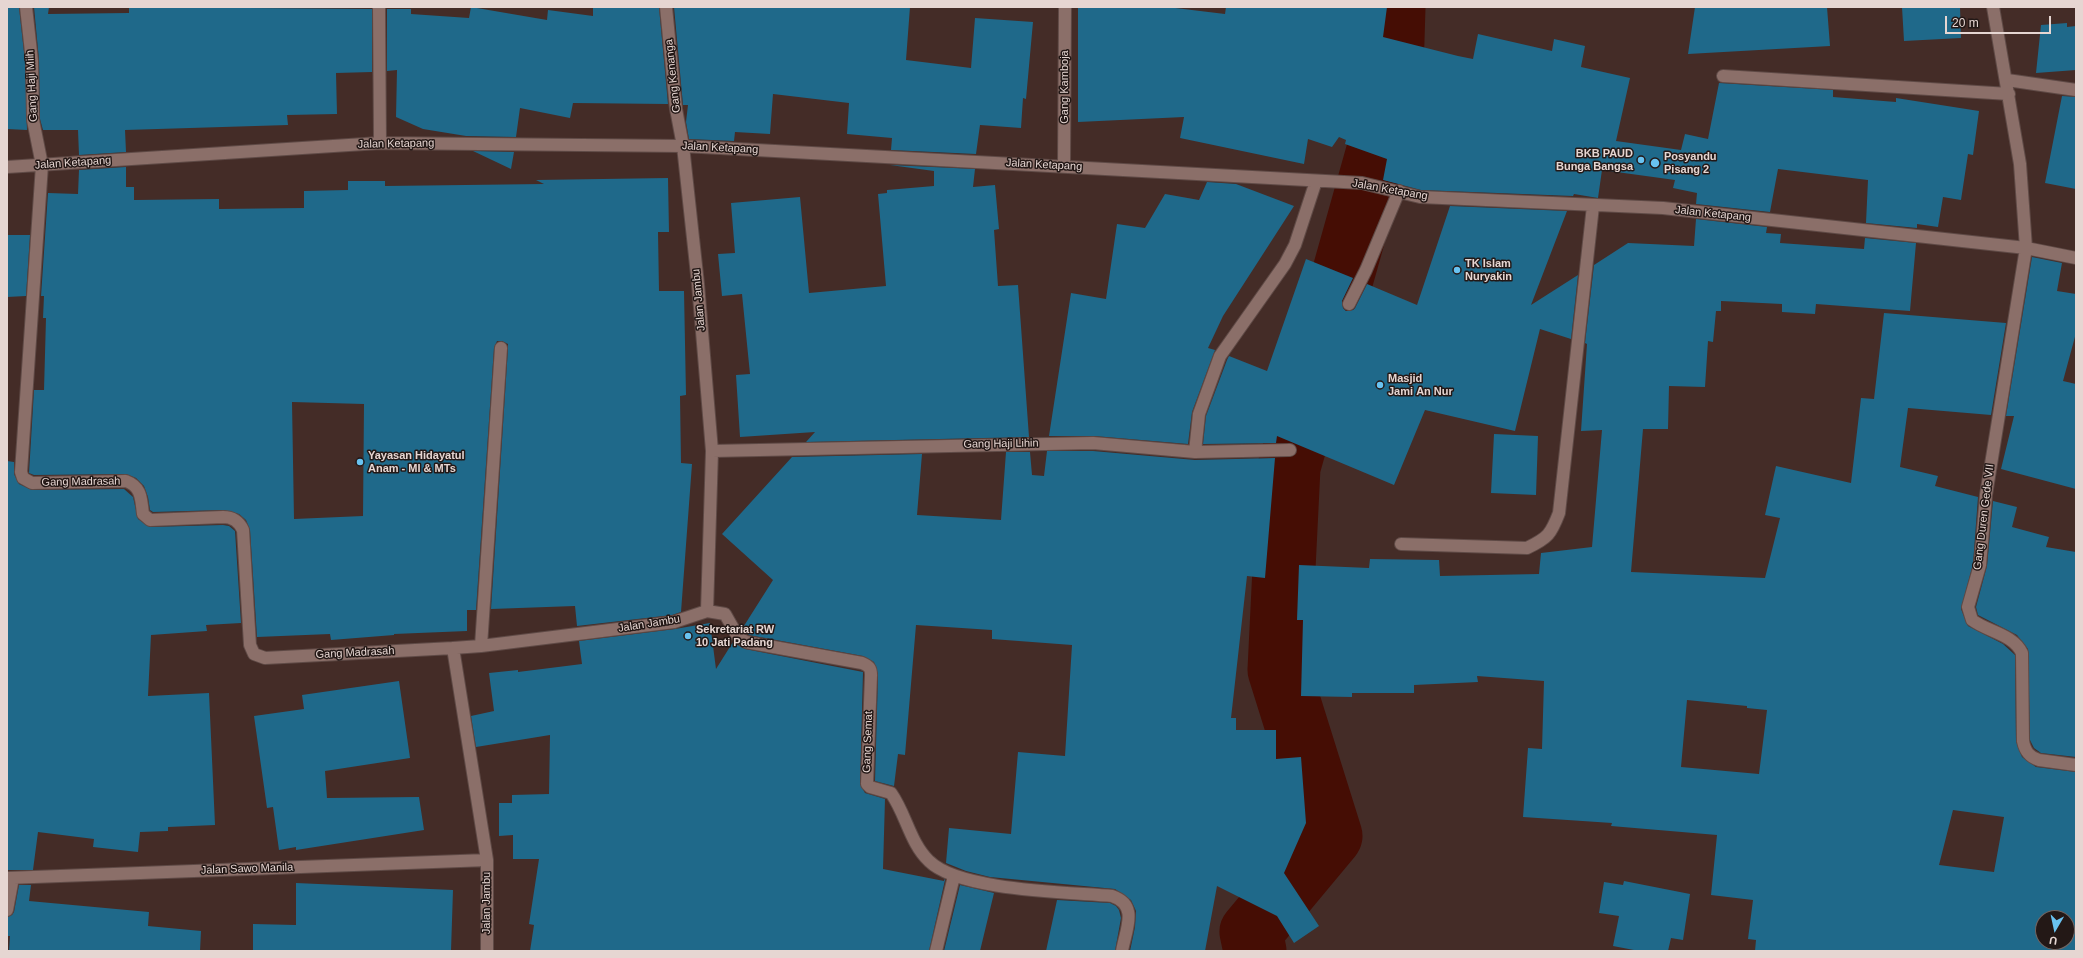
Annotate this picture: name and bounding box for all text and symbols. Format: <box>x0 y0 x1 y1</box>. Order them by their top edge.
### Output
scale bar <box>1947 8 2053 34</box>
text: 20 m <box>1952 16 1979 30</box>
street label: Gang Kenanga <box>663 39 683 113</box>
street label: Gang Haji Miih <box>24 50 40 122</box>
street label: Gang Kamboja <box>1058 50 1072 124</box>
street label: Jalan Ketapang <box>358 137 434 151</box>
street label: Jalan Ketapang <box>681 139 759 157</box>
place label: BKB PAUD Bunga Bangsa <box>1556 147 1633 173</box>
place label: Posyandu Pisang 2 <box>1664 150 1717 176</box>
street label: Jalan Ketapang <box>34 154 112 172</box>
marker: BKB PAUD Bunga Bangsa <box>1636 155 1646 165</box>
street label: Jalan Ketapang <box>1005 156 1083 174</box>
marker: Posyandu Pisang 2 <box>1649 157 1661 169</box>
street label: Jalan Ketapang <box>1351 177 1429 203</box>
street label: Jalan Ketapang <box>1674 203 1752 225</box>
place label: TK Islam Nuryakin <box>1465 257 1512 283</box>
marker: TK Islam Nuryakin <box>1452 265 1462 275</box>
street label: Jalan Jambu <box>690 268 708 332</box>
place label: Masjid Jami An Nur <box>1388 372 1453 398</box>
marker: Masjid Jami An Nur <box>1375 380 1385 390</box>
street label: Gang Haji Lihin <box>963 437 1039 451</box>
place label: Yayasan Hidayatul Anam - MI & MTs <box>368 449 465 475</box>
marker: Yayasan Hidayatul Anam - MI & MTs <box>355 457 365 467</box>
street label: Gang Duren Gede VII <box>1971 463 1997 571</box>
street label: Gang Madrasah <box>41 475 121 489</box>
street label: Jalan Jambu <box>617 613 681 635</box>
place label: Sekretariat RW 10 Jati Padang <box>696 623 774 649</box>
marker: Sekretariat RW 10 Jati Padang <box>683 631 693 641</box>
street label: Gang Madrasah <box>315 644 395 662</box>
street label: Gang Semat <box>860 711 876 773</box>
street label: Jalan Sawo Manila <box>201 861 293 877</box>
street label: Jalan Jambu <box>480 872 494 934</box>
north arrow <box>2035 910 2075 950</box>
text: U <box>2048 934 2058 947</box>

